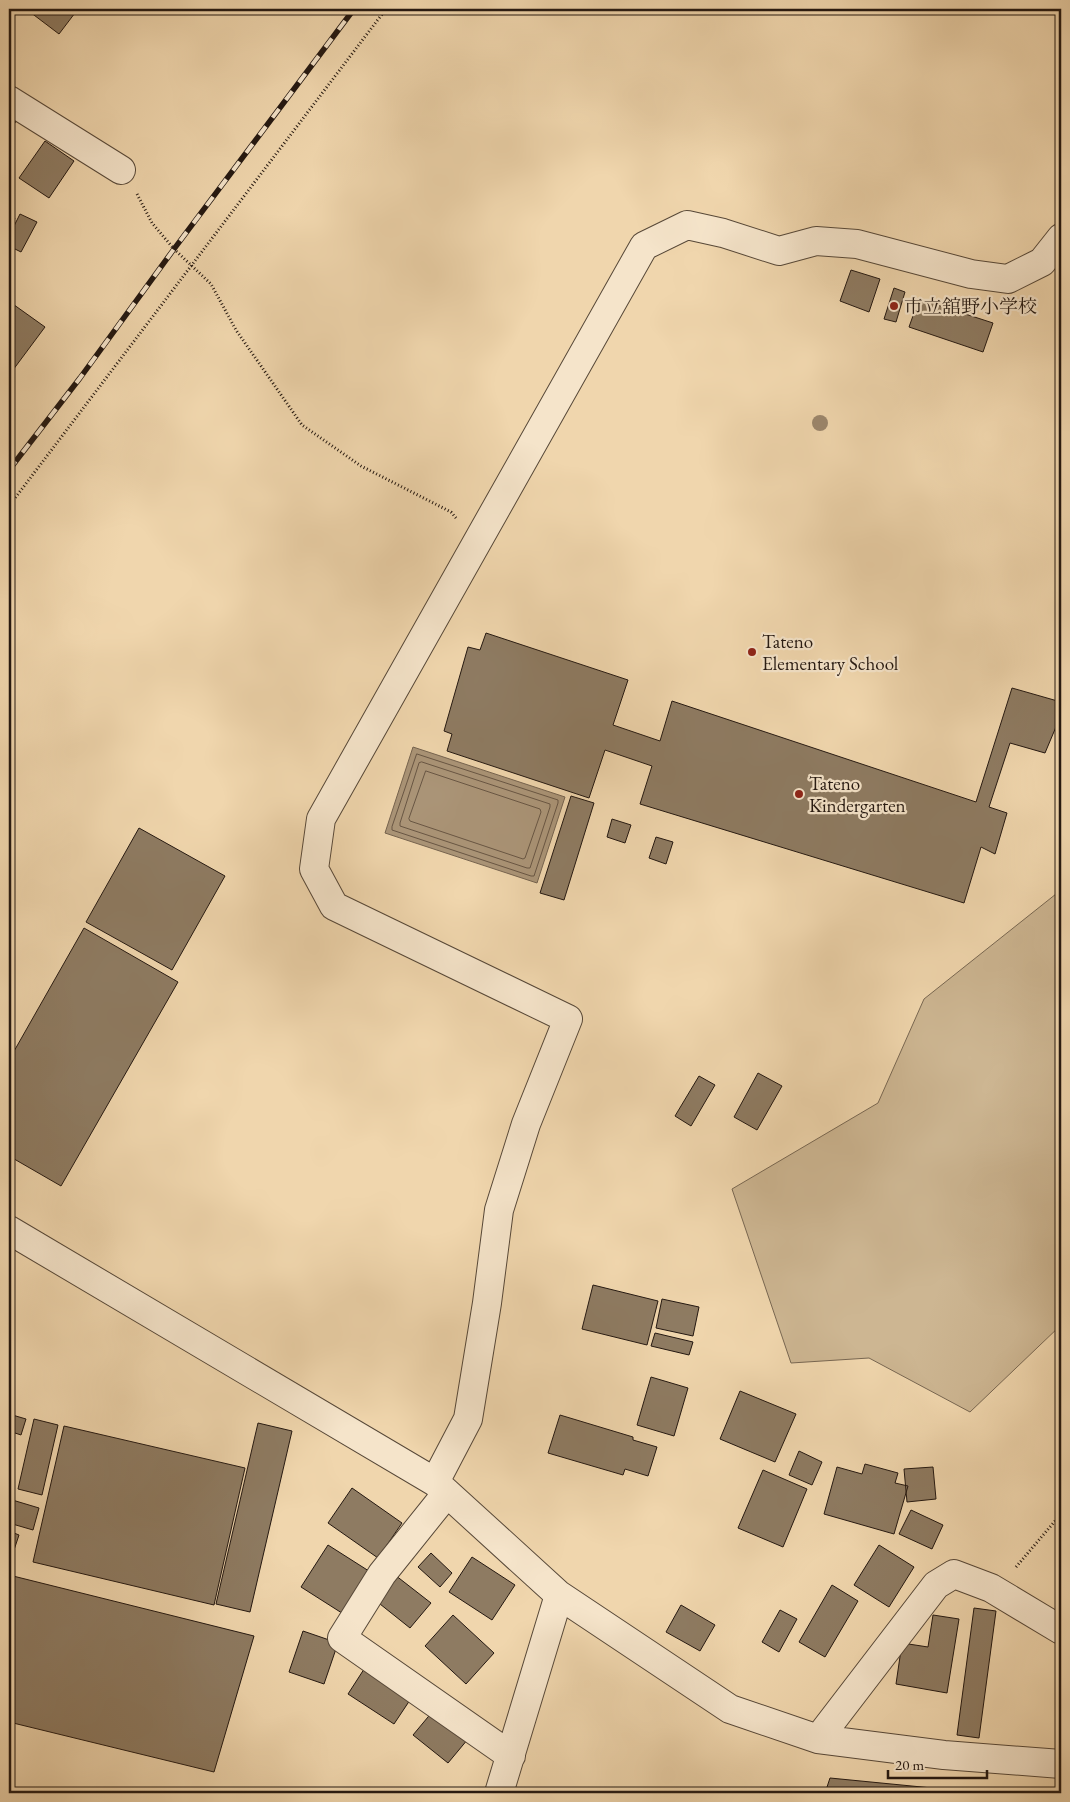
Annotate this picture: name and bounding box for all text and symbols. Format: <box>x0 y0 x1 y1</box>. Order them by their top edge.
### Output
place label: 市立舘野小学校 <box>904 294 1037 319</box>
marker: 市立舘野小学校 <box>888 300 900 312</box>
place label: Tateno Elementary School <box>762 629 899 676</box>
marker: Tateno Elementary School <box>746 646 758 658</box>
place label: Tateno Kindergarten <box>809 771 906 818</box>
marker: Tateno Kindergarten <box>793 788 805 800</box>
scale bar <box>888 1747 986 1779</box>
text: 20 m <box>895 1755 924 1774</box>

